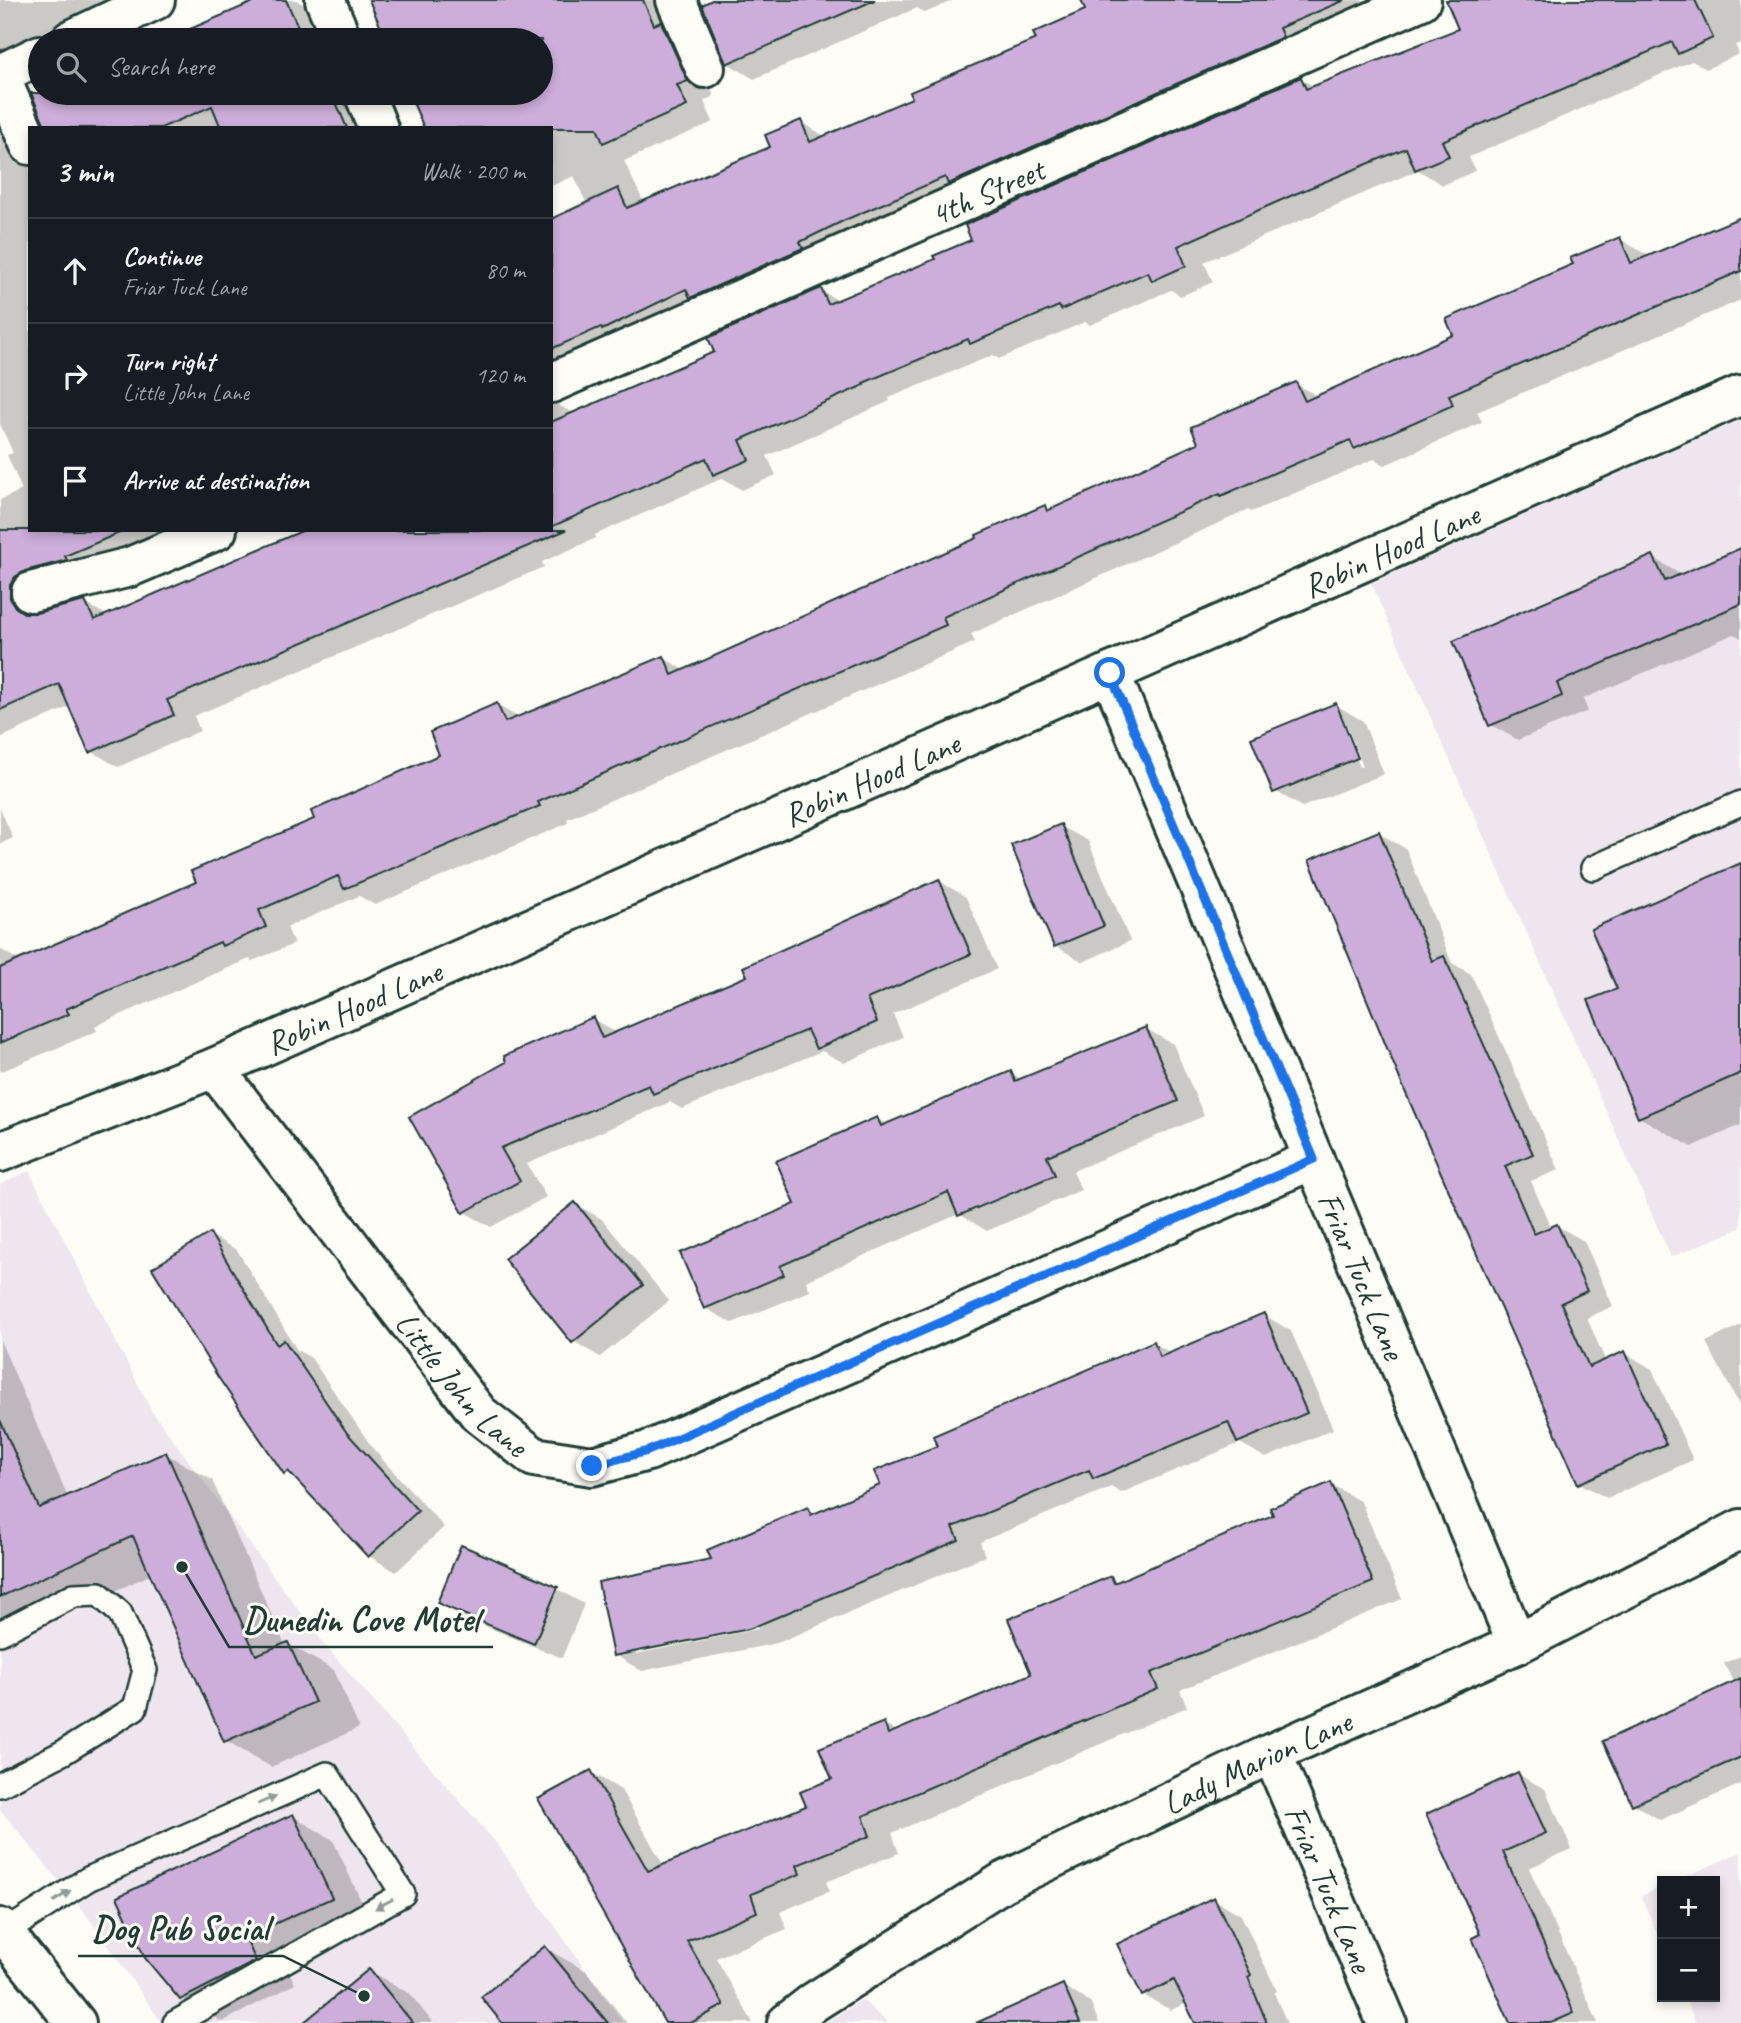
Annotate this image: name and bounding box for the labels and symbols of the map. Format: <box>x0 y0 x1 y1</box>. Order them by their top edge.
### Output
street label: 4th Street <box>924 147 1053 236</box>
street label: Robin Hood Lane <box>1297 492 1488 607</box>
route start <box>1094 657 1125 688</box>
street label: Robin Hood Lane <box>777 721 968 836</box>
street label: Robin Hood Lane <box>259 949 450 1065</box>
street label: Friar Tuck Lane <box>1308 1186 1416 1368</box>
street label: Little John Lane <box>386 1303 538 1468</box>
route end <box>576 1450 607 1481</box>
callout: Dunedin Cove Motel <box>229 1591 493 1647</box>
text: Dunedin Cove Motel <box>243 1597 486 1642</box>
street label: Lady Marion Lane <box>1156 1700 1360 1824</box>
one-way arrow <box>257 1794 278 1805</box>
street label: Friar Tuck Lane <box>1275 1799 1384 1980</box>
one-way arrow <box>52 1890 71 1903</box>
one-way arrow <box>375 1898 394 1910</box>
callout: Dog Pub Social <box>78 1900 283 1956</box>
text: Dog Pub Social <box>92 1906 275 1951</box>

